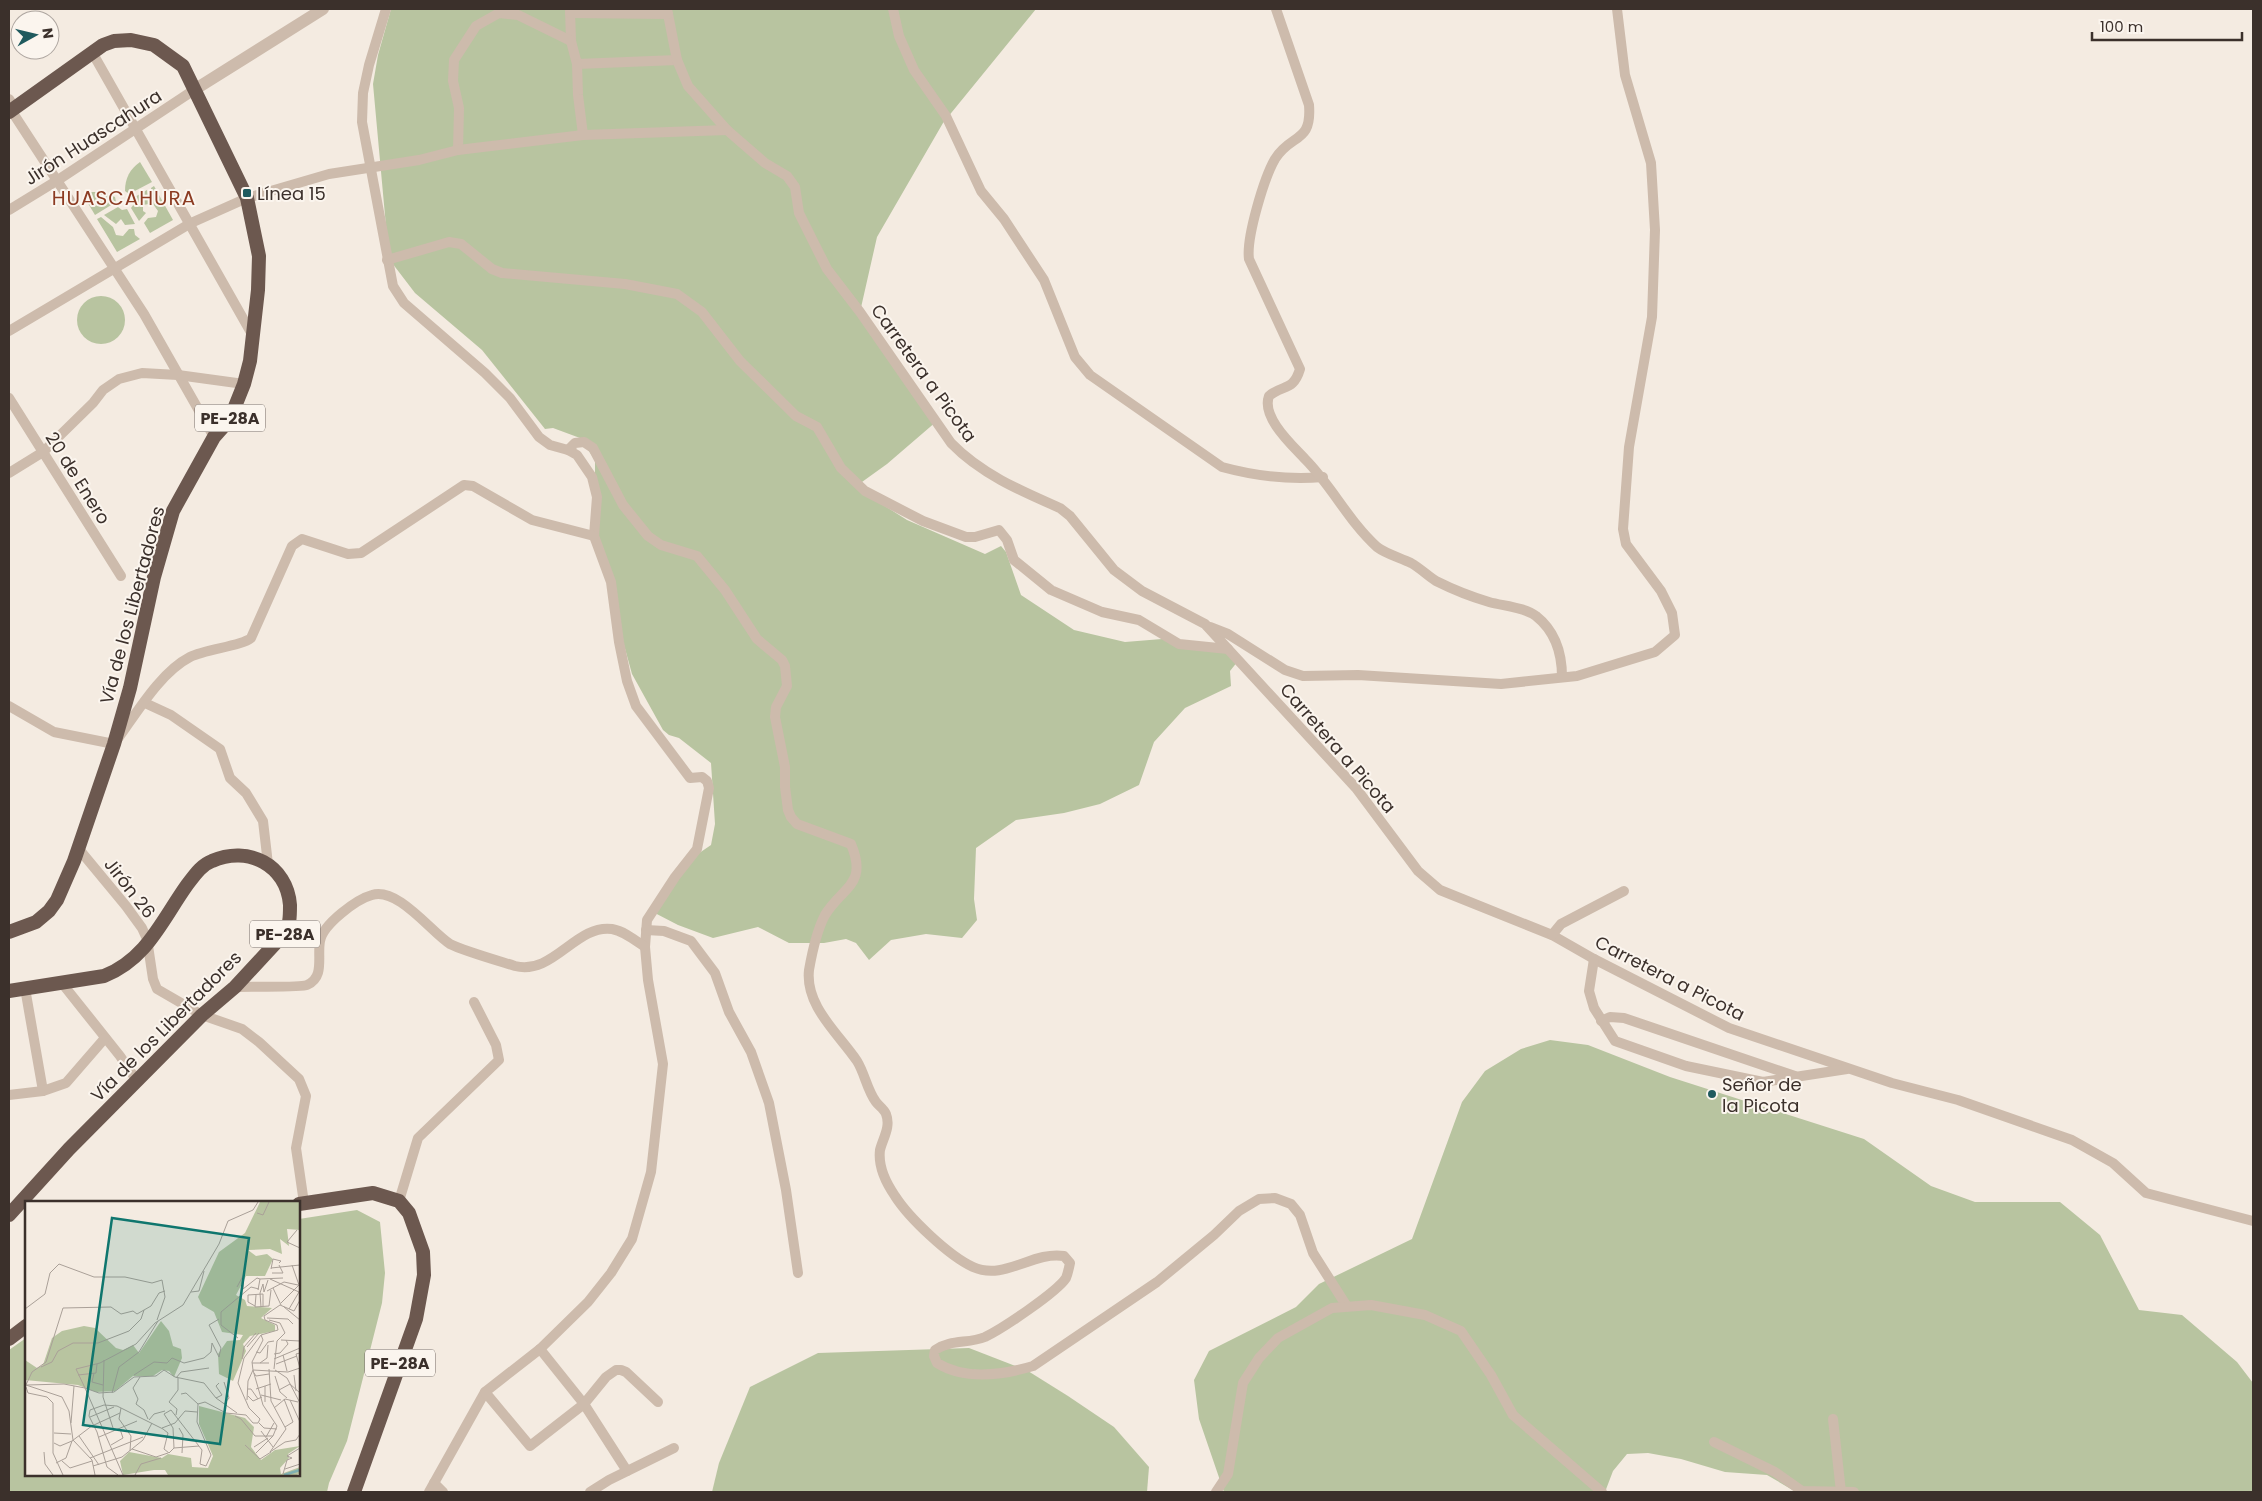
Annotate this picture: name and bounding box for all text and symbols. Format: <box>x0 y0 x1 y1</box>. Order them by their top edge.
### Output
north arrow <box>10 10 60 60</box>
scale bar <box>2092 10 2242 42</box>
text: 100 m <box>2100 16 2143 37</box>
text: N <box>37 27 59 40</box>
street label: Jirón Huascahura <box>19 83 167 191</box>
place label: Línea 15 <box>257 181 326 206</box>
district label: HUASCAHURA <box>52 184 196 212</box>
marker: Línea 15 <box>241 187 253 199</box>
street label: Carretera a Picota <box>865 299 983 447</box>
road number: PE-28A <box>195 404 265 432</box>
street label: 20 de Enero <box>40 427 116 529</box>
street label: Vía de los Libertadores <box>94 503 170 707</box>
street label: Carretera a Picota <box>1274 678 1402 818</box>
street label: Jirón 26 <box>99 853 161 923</box>
road number: PE-28A <box>250 921 320 948</box>
street label: Carretera a Picota <box>1591 929 1749 1027</box>
street label: Vía de los Libertadores <box>85 945 247 1107</box>
place label: Señor de la Picota <box>1722 1072 1802 1118</box>
marker: Señor de la Picota <box>1706 1088 1718 1100</box>
inset map <box>25 1201 300 1476</box>
road number: PE-28A <box>365 1350 435 1376</box>

